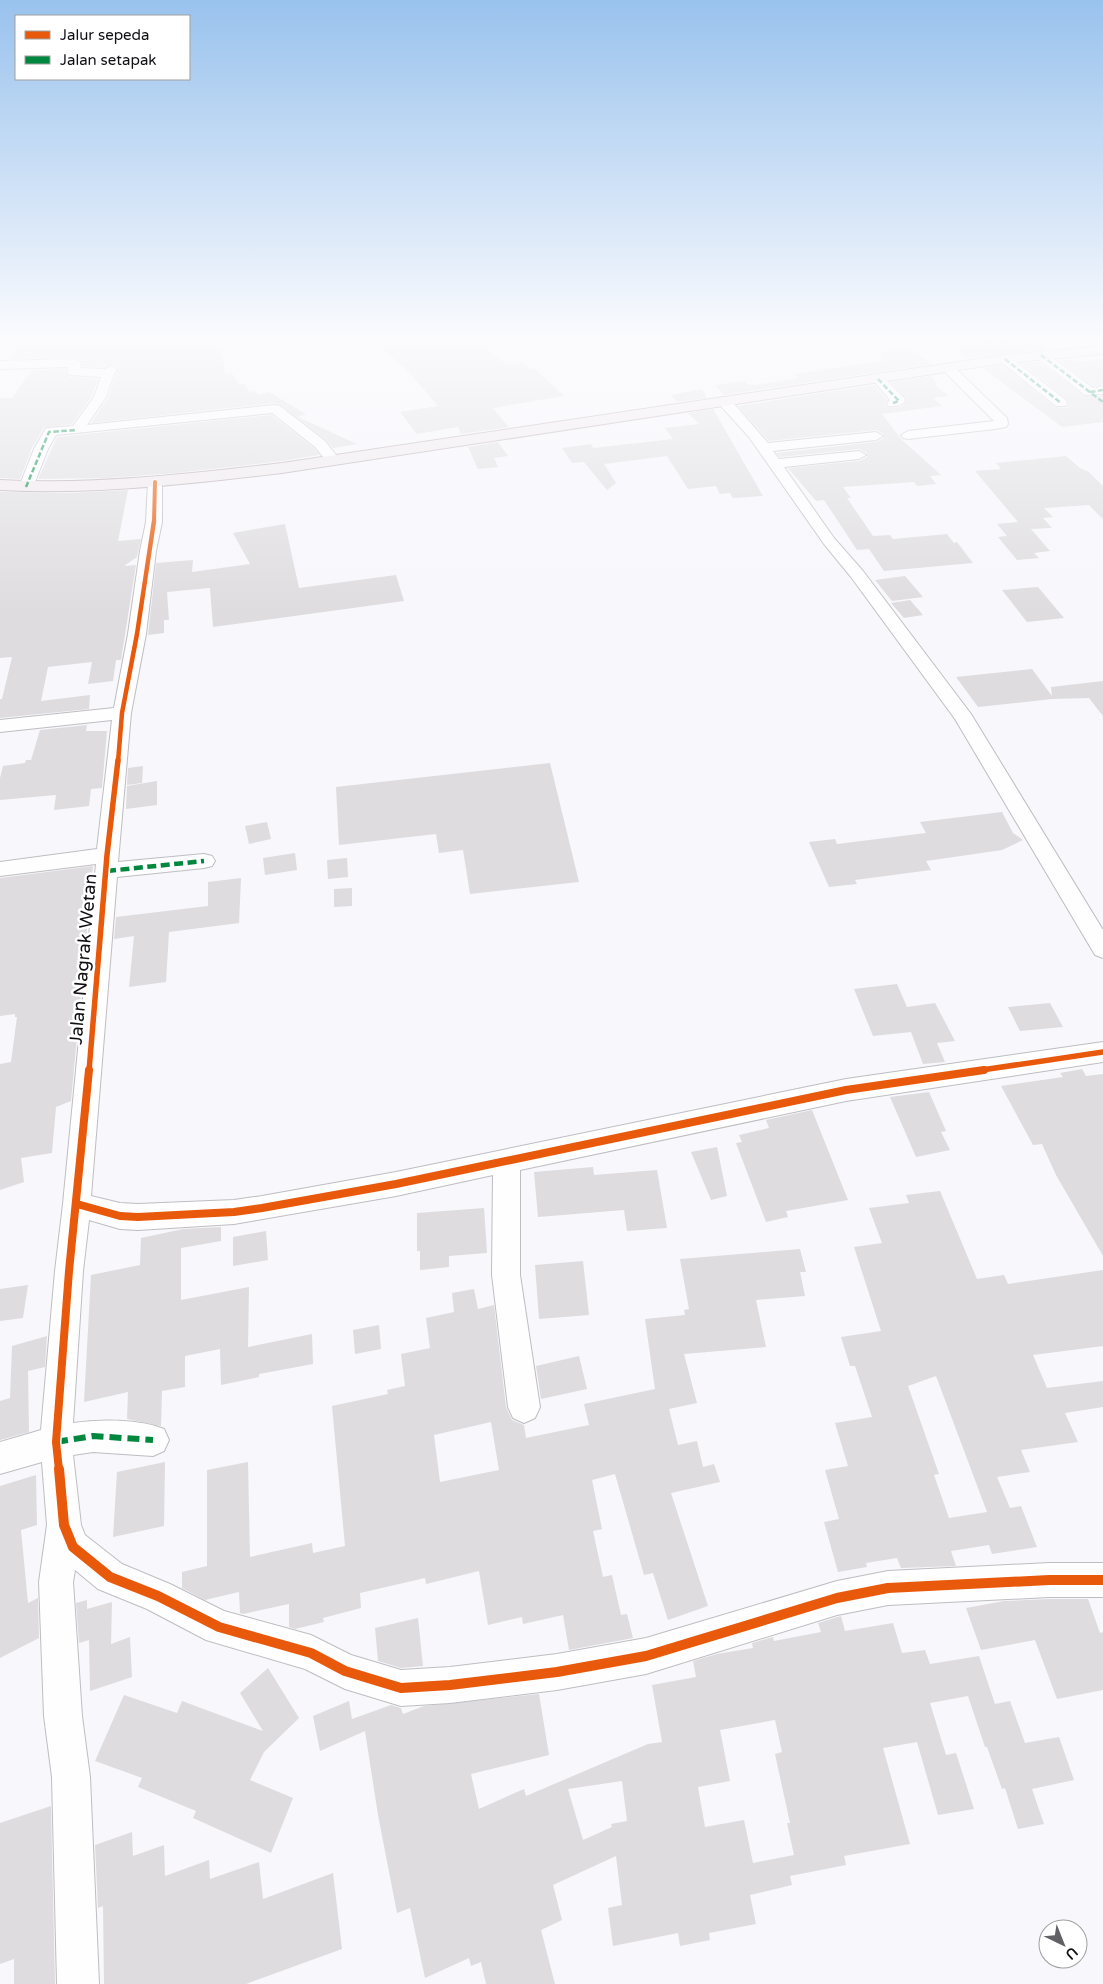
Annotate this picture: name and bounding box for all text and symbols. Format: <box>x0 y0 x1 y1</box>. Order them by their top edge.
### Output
legend <box>15 15 190 80</box>
text: Jalur sepeda <box>60 26 149 44</box>
text: Jalan setapak <box>60 51 157 69</box>
street label: Jalan Nagrak Wetan <box>65 873 101 1045</box>
north arrow <box>1038 1919 1088 1969</box>
text: U <box>1062 1943 1081 1963</box>

